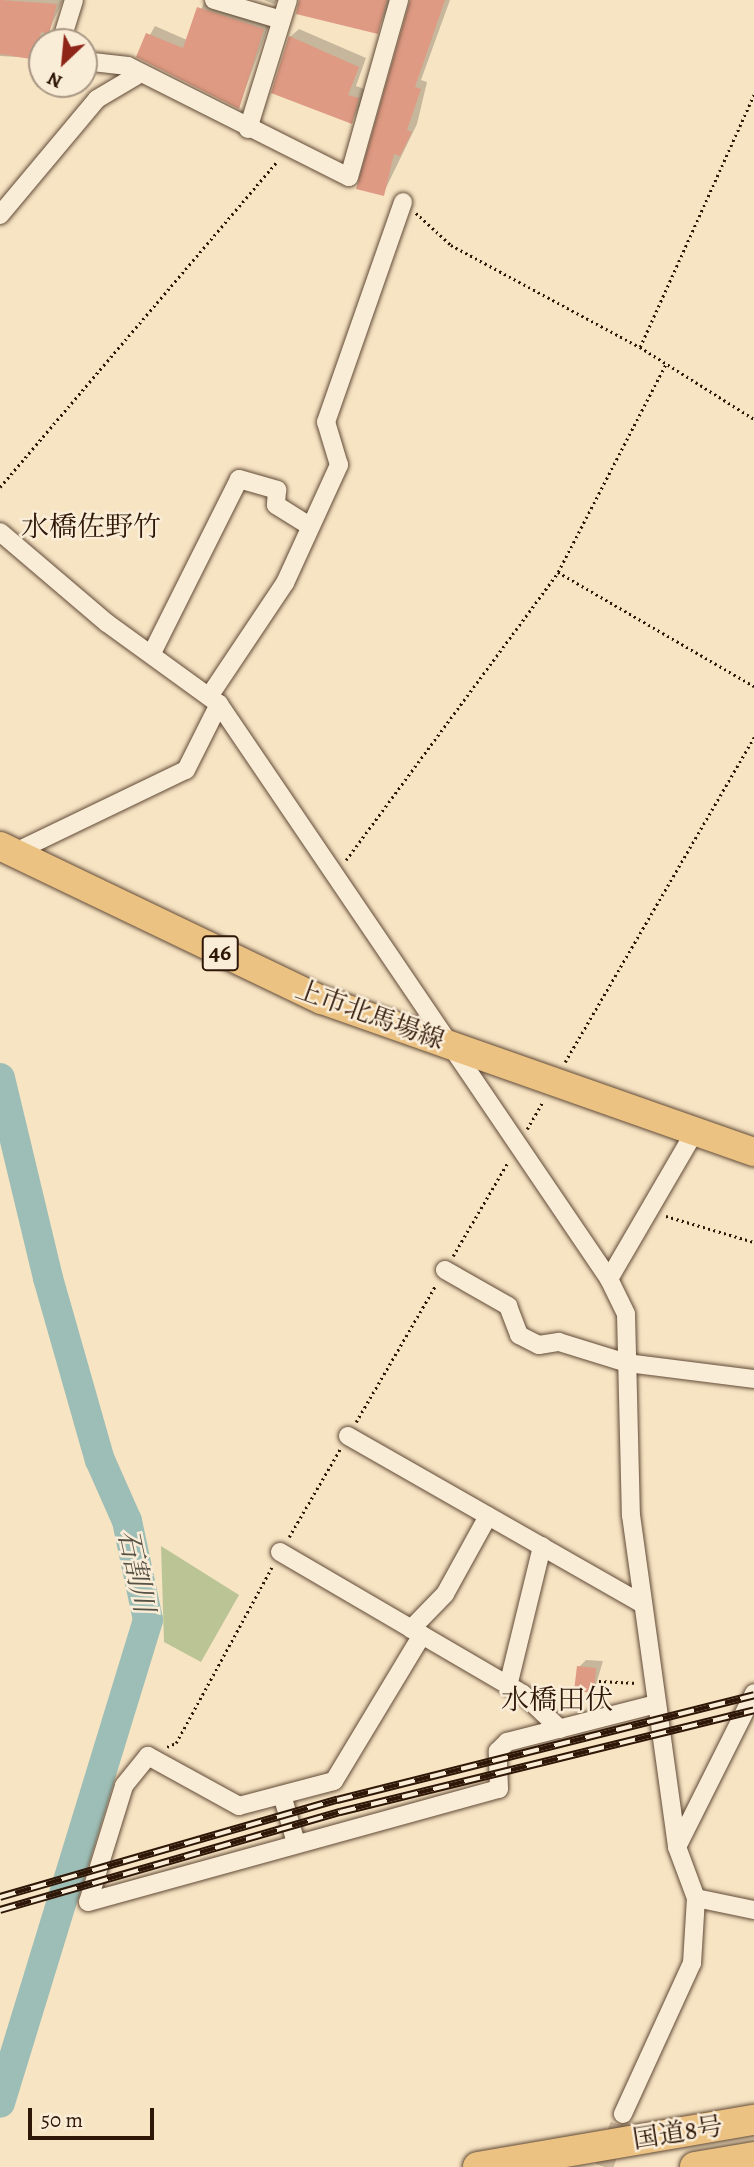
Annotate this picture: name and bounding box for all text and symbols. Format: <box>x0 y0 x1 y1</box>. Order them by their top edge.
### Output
north arrow <box>28 28 98 98</box>
text: N <box>43 65 67 95</box>
district label: 水橋佐野竹 <box>21 510 161 544</box>
road number: 46 <box>201 932 239 973</box>
street label: 上市北馬場線 <box>291 974 449 1056</box>
water label: 石割川 <box>111 1526 161 1616</box>
district label: 水橋田伏 <box>501 1683 613 1717</box>
scale bar <box>32 2094 158 2138</box>
text: 50 m <box>41 2106 83 2134</box>
street label: 国道8号 <box>631 2111 725 2155</box>

